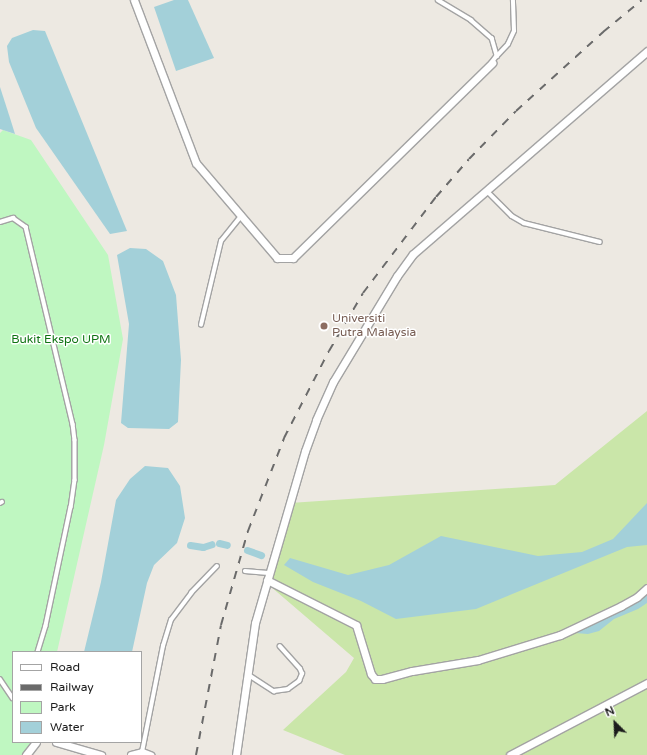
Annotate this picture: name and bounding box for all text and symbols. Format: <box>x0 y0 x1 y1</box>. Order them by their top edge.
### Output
place label: Universiti Putra Malaysia <box>332 312 416 340</box>
marker: Universiti Putra Malaysia <box>319 321 329 331</box>
park label: Bukit Ekspo UPM <box>11 333 111 347</box>
legend <box>12 651 142 743</box>
text: Road <box>50 660 80 674</box>
text: Railway <box>50 680 94 694</box>
text: Park <box>50 700 76 714</box>
north arrow <box>595 703 635 743</box>
text: N <box>603 704 617 719</box>
text: Water <box>50 720 84 734</box>

